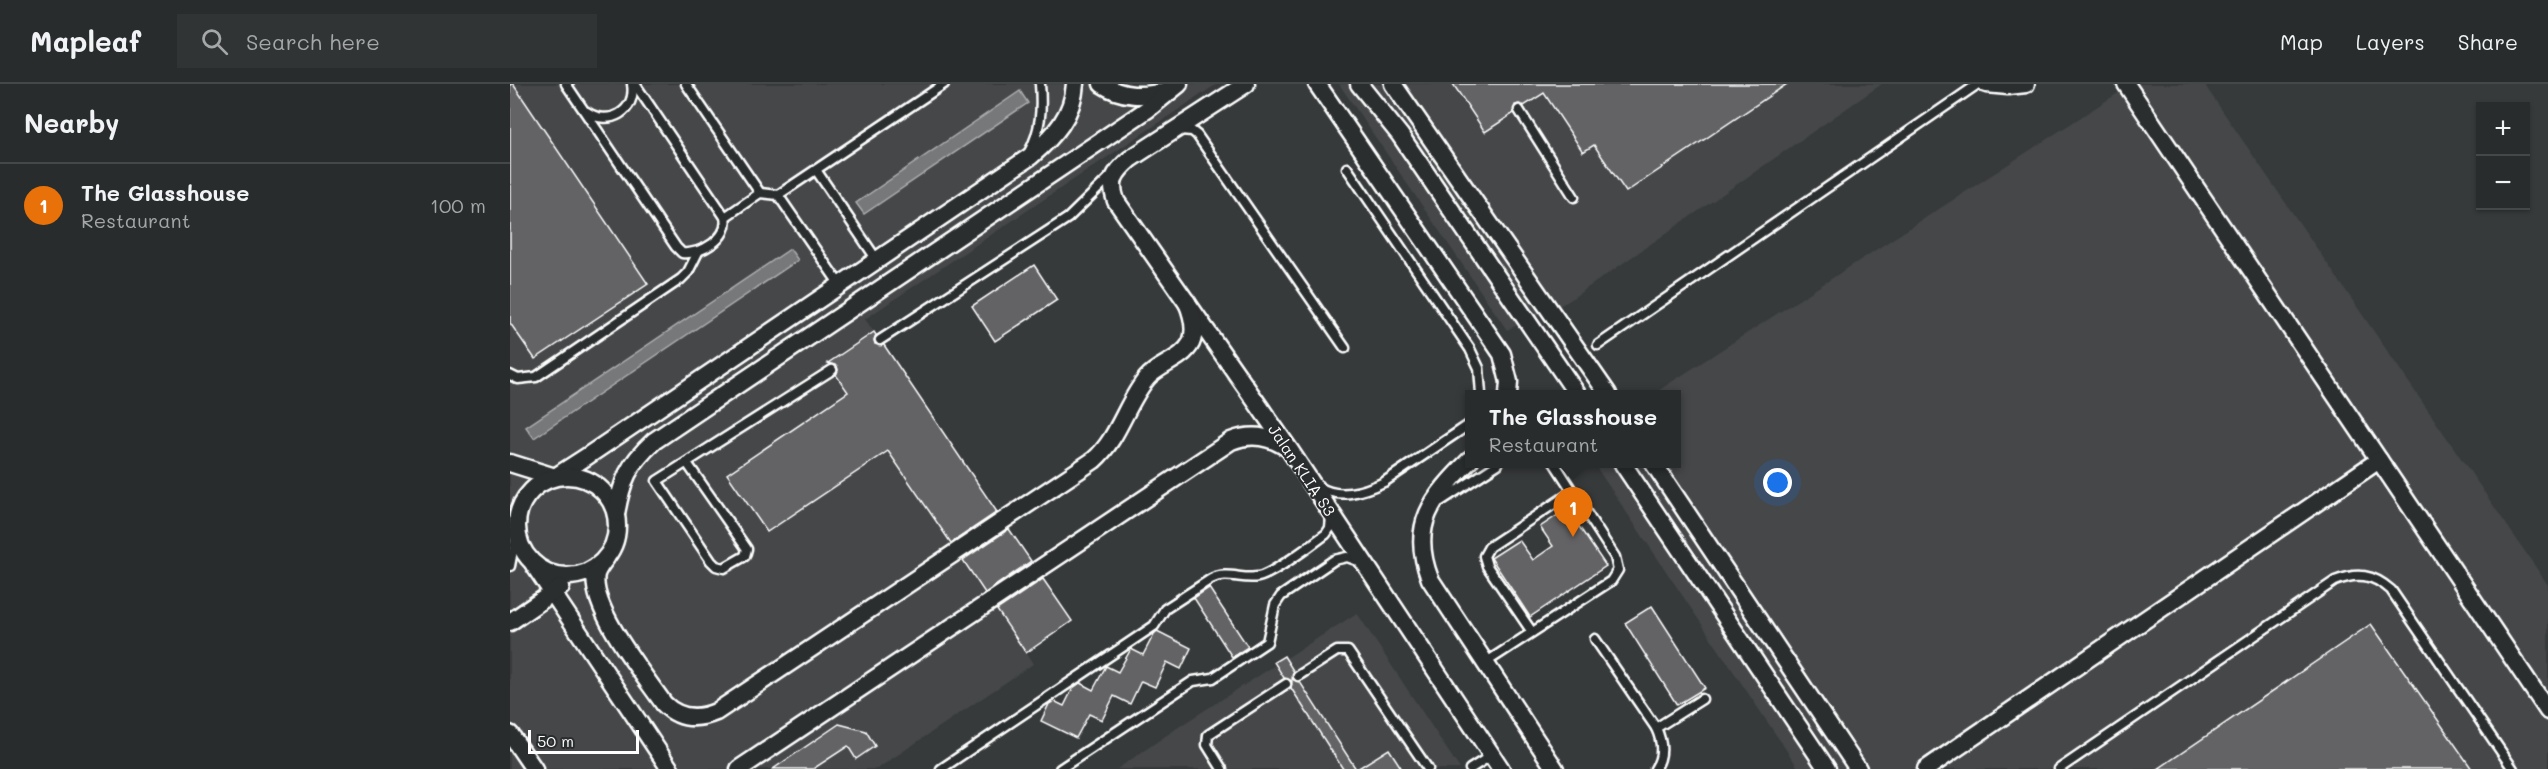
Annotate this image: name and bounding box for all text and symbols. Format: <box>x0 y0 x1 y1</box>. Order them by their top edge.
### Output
search box <box>177 14 597 68</box>
text: Mapleaf <box>30 23 141 59</box>
icon: search <box>198 25 231 58</box>
text: Search here <box>246 27 380 56</box>
text: Map <box>2280 28 2323 55</box>
text: Layers <box>2356 28 2425 55</box>
text: Share <box>2458 28 2518 55</box>
map controls <box>2476 102 2530 210</box>
button: + <box>2476 102 2530 156</box>
text: Nearby <box>24 106 119 140</box>
button: − <box>2476 156 2530 210</box>
text: The Glasshouse <box>81 178 249 207</box>
text: 1 <box>39 192 48 218</box>
text: 100 m <box>430 192 486 218</box>
text: Restaurant <box>81 207 191 233</box>
popup <box>1465 390 1681 468</box>
text: The Glasshouse <box>1489 402 1657 431</box>
street label: Jalan KLIA S3 <box>1264 420 1341 520</box>
text: Restaurant <box>1489 431 1598 457</box>
your location <box>1763 468 1792 497</box>
pin: 1 <box>1554 488 1592 537</box>
scale bar <box>528 727 639 754</box>
text: 50 m <box>537 730 574 751</box>

